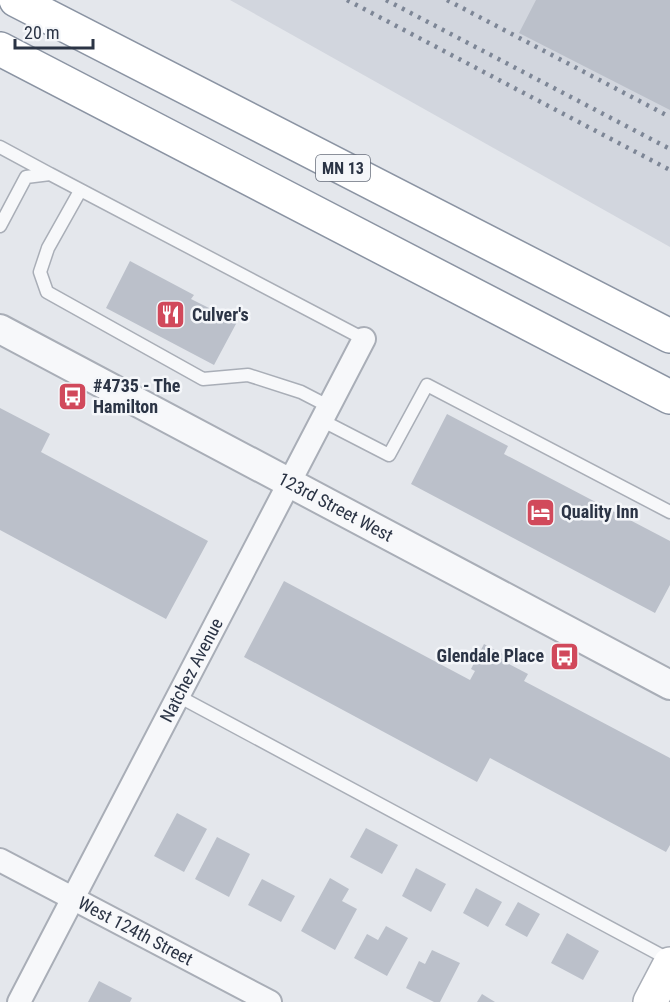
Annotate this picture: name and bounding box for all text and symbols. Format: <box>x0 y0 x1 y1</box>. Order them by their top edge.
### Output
scale bar <box>15 12 93 50</box>
text: 20 m <box>24 22 59 43</box>
road number: MN 13 <box>316 155 370 181</box>
restaurant icon: Culver's <box>155 299 187 331</box>
place label: Culver's <box>192 304 249 325</box>
place label: #4735 - The Hamilton <box>93 375 181 417</box>
bus stop icon: #4735 - The Hamilton <box>56 380 88 412</box>
street label: 123rd Street West <box>275 468 397 546</box>
hotel icon: Quality Inn <box>524 496 556 528</box>
place label: Quality Inn <box>561 501 639 522</box>
street label: Natchez Avenue <box>155 614 227 726</box>
bus stop icon: Glendale Place <box>549 640 581 672</box>
place label: Glendale Place <box>437 645 544 666</box>
street label: West 124th Street <box>75 892 197 970</box>

